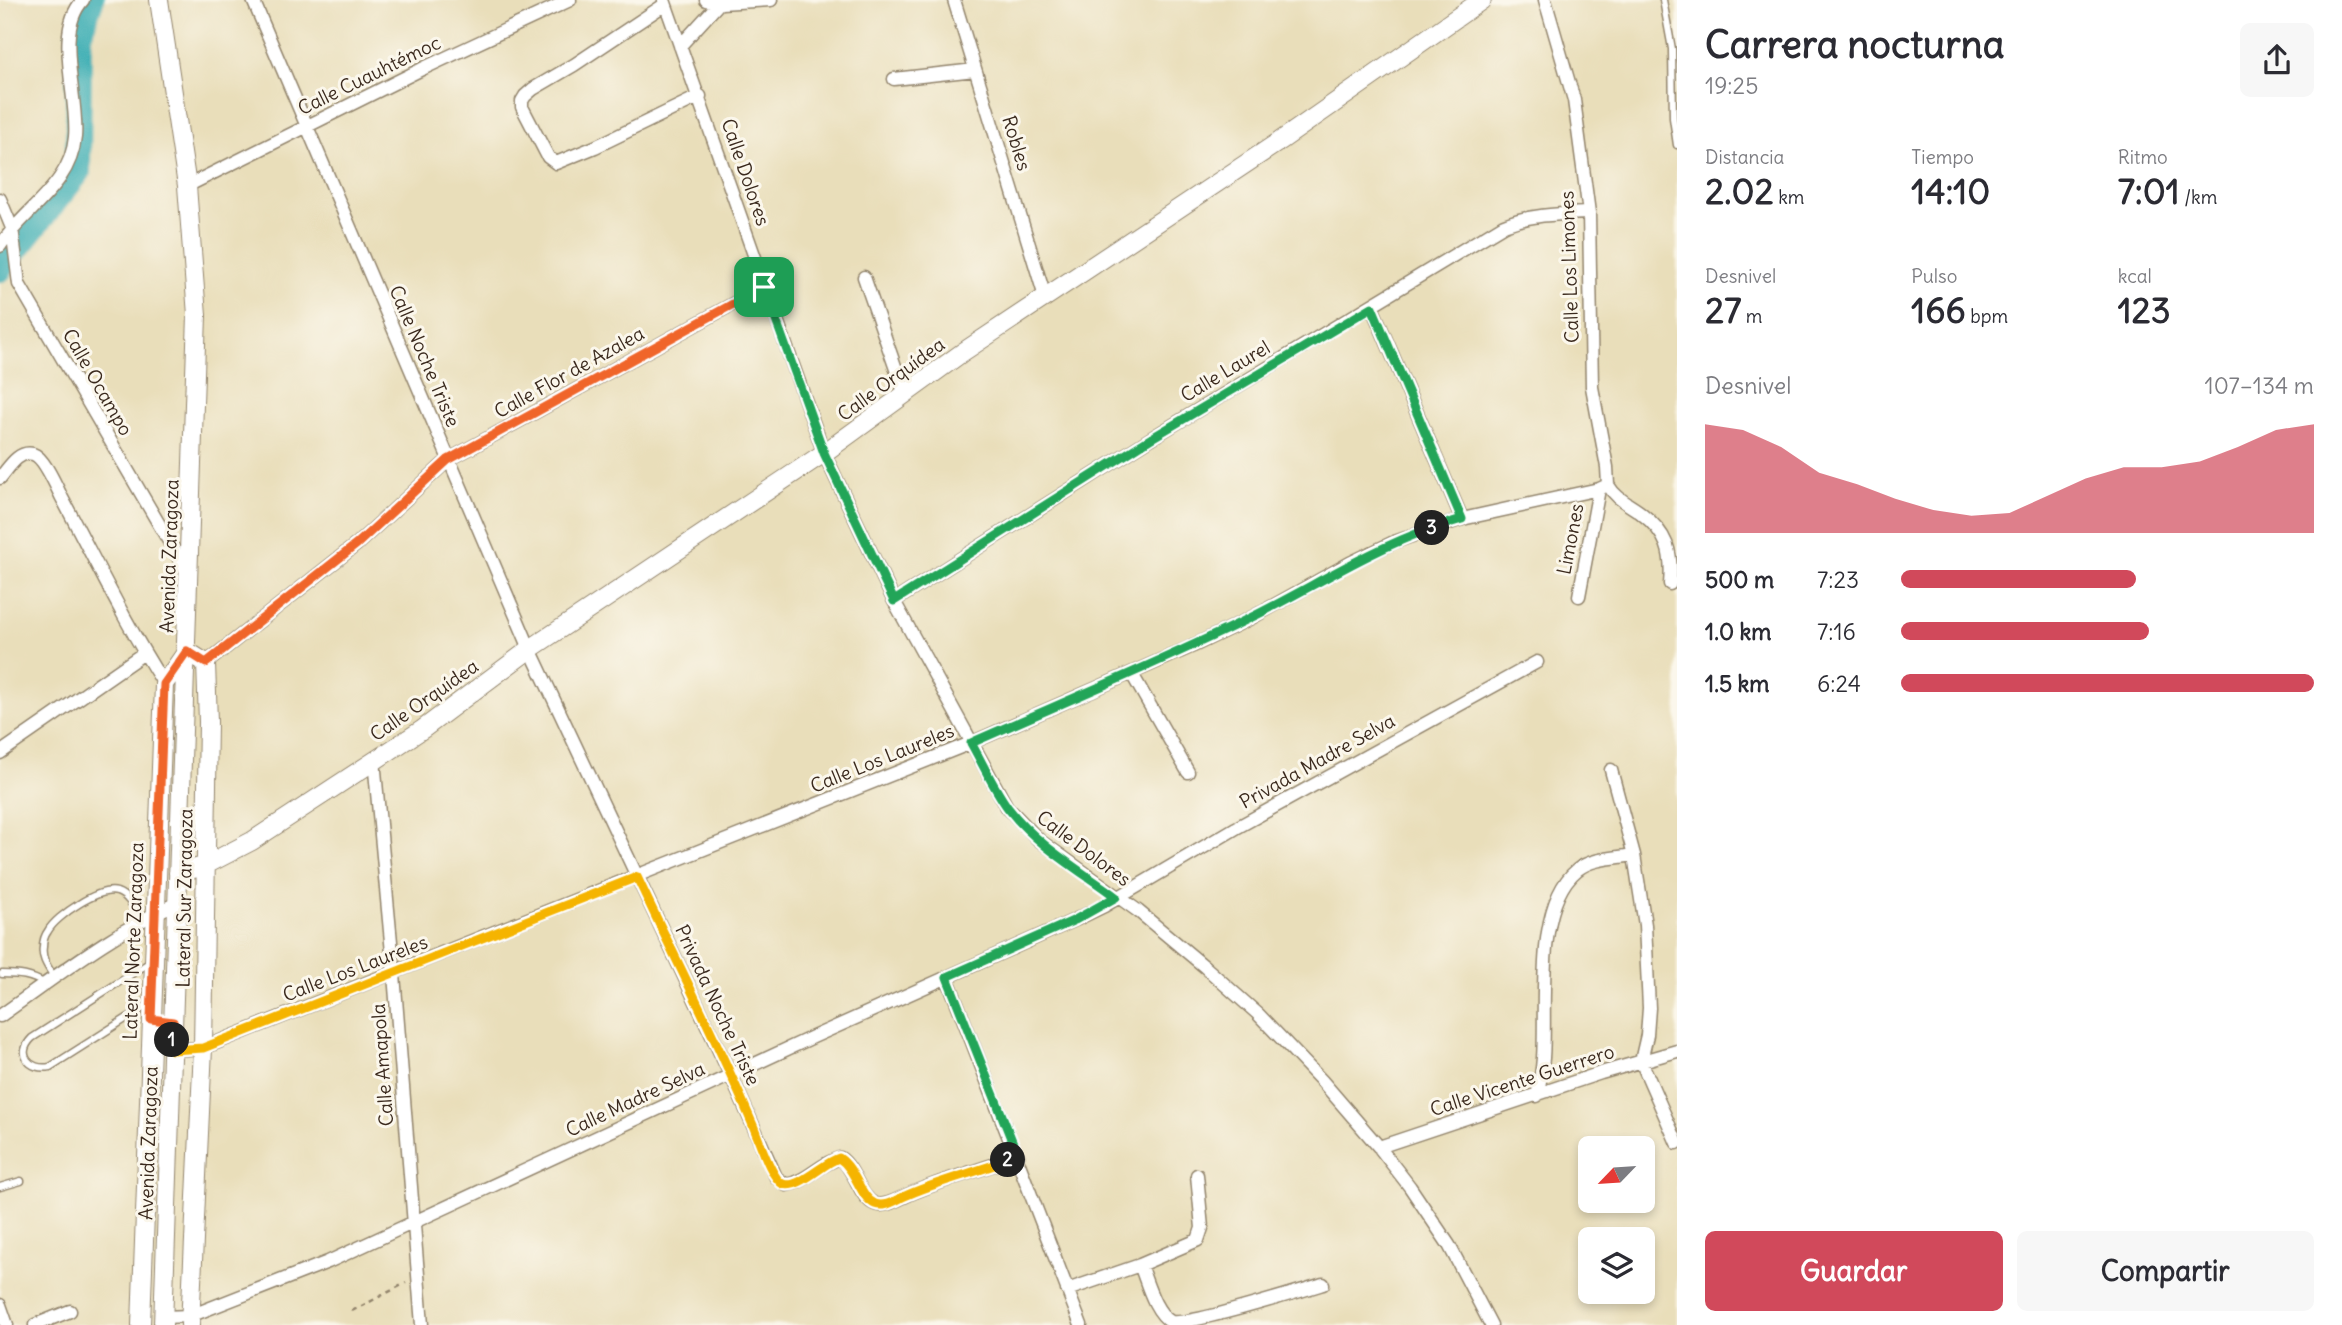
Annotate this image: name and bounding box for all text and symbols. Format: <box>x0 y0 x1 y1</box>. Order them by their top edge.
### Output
text: Carrera nocturna <box>1705 21 2004 68</box>
button: share <box>2240 23 2314 97</box>
street label: Calle Cuauhtémoc <box>294 30 444 120</box>
text: 19:25 <box>1705 71 1758 100</box>
street label: Robles <box>997 113 1037 173</box>
street label: Calle Dolores <box>716 115 776 229</box>
text: Distancia <box>1705 145 1784 169</box>
text: Tiempo <box>1911 145 1974 169</box>
text: Ritmo <box>2118 145 2168 169</box>
text: 2.02 <box>1705 169 1774 213</box>
text: 14:10 <box>1911 169 1990 213</box>
text: 7:01 <box>2118 169 2180 213</box>
text: km <box>1774 185 1805 209</box>
text: /km <box>2180 185 2217 209</box>
street label: Calle Los Limones <box>1554 191 1584 343</box>
pin <box>734 257 794 317</box>
text: Desnivel <box>1705 264 1776 288</box>
text: Pulso <box>1911 264 1957 288</box>
text: kcal <box>2118 264 2152 288</box>
icon: arrive <box>745 268 783 306</box>
street label: Calle Noche Triste <box>384 282 466 430</box>
text: 27 <box>1705 288 1741 332</box>
text: 166 <box>1911 288 1966 332</box>
text: 123 <box>2118 288 2171 332</box>
text: m <box>1741 304 1763 328</box>
text: bpm <box>1966 304 2008 328</box>
street label: Calle Flor de Azalea <box>490 321 648 423</box>
street label: Calle Ocampo <box>58 324 138 440</box>
street label: Calle Orquídea <box>833 332 949 426</box>
street label: Calle Laurel <box>1176 335 1274 407</box>
text: Desnivel <box>1705 371 1791 400</box>
text: 107–134 m <box>2205 371 2314 400</box>
street label: Avenida Zaragoza <box>154 479 184 633</box>
street label: Limones <box>1551 501 1589 577</box>
pin: 3 <box>1414 510 1450 546</box>
text: 3 <box>1426 515 1437 539</box>
text: 500 m <box>1705 565 1774 594</box>
text: 7:23 <box>1817 565 1859 594</box>
text: 1.0 km <box>1705 617 1771 646</box>
text: 7:16 <box>1817 617 1856 646</box>
street label: Calle Orquídea <box>365 654 483 746</box>
text: 1.5 km <box>1705 669 1770 698</box>
text: 6:24 <box>1817 669 1861 698</box>
street label: Privada Madre Selva <box>1235 708 1399 814</box>
street label: Calle Los Laureles <box>807 718 957 798</box>
street label: Calle Dolores <box>1032 805 1136 891</box>
street label: Lateral Sur Zaragoza <box>170 808 198 988</box>
street label: Lateral Norte Zaragoza <box>118 842 148 1040</box>
street label: Privada Noche Triste <box>670 921 766 1089</box>
street label: Calle Los Laureles <box>279 929 431 1007</box>
street label: Calle Amapola <box>366 1003 398 1127</box>
pin: 1 <box>154 1023 190 1058</box>
text: 1 <box>168 1027 175 1051</box>
street label: Calle Vicente Guerrero <box>1427 1039 1617 1121</box>
street label: Calle Madre Selva <box>562 1056 708 1142</box>
street label: Avenida Zaragoza <box>133 1066 163 1220</box>
north arrow <box>1578 1136 1656 1213</box>
map controls <box>1578 1136 1655 1304</box>
pin: 2 <box>990 1142 1026 1178</box>
text: 2 <box>1002 1147 1013 1171</box>
button: layers <box>1578 1227 1655 1304</box>
button: Guardar <box>1705 1231 2003 1311</box>
button: Compartir <box>2017 1231 2314 1311</box>

